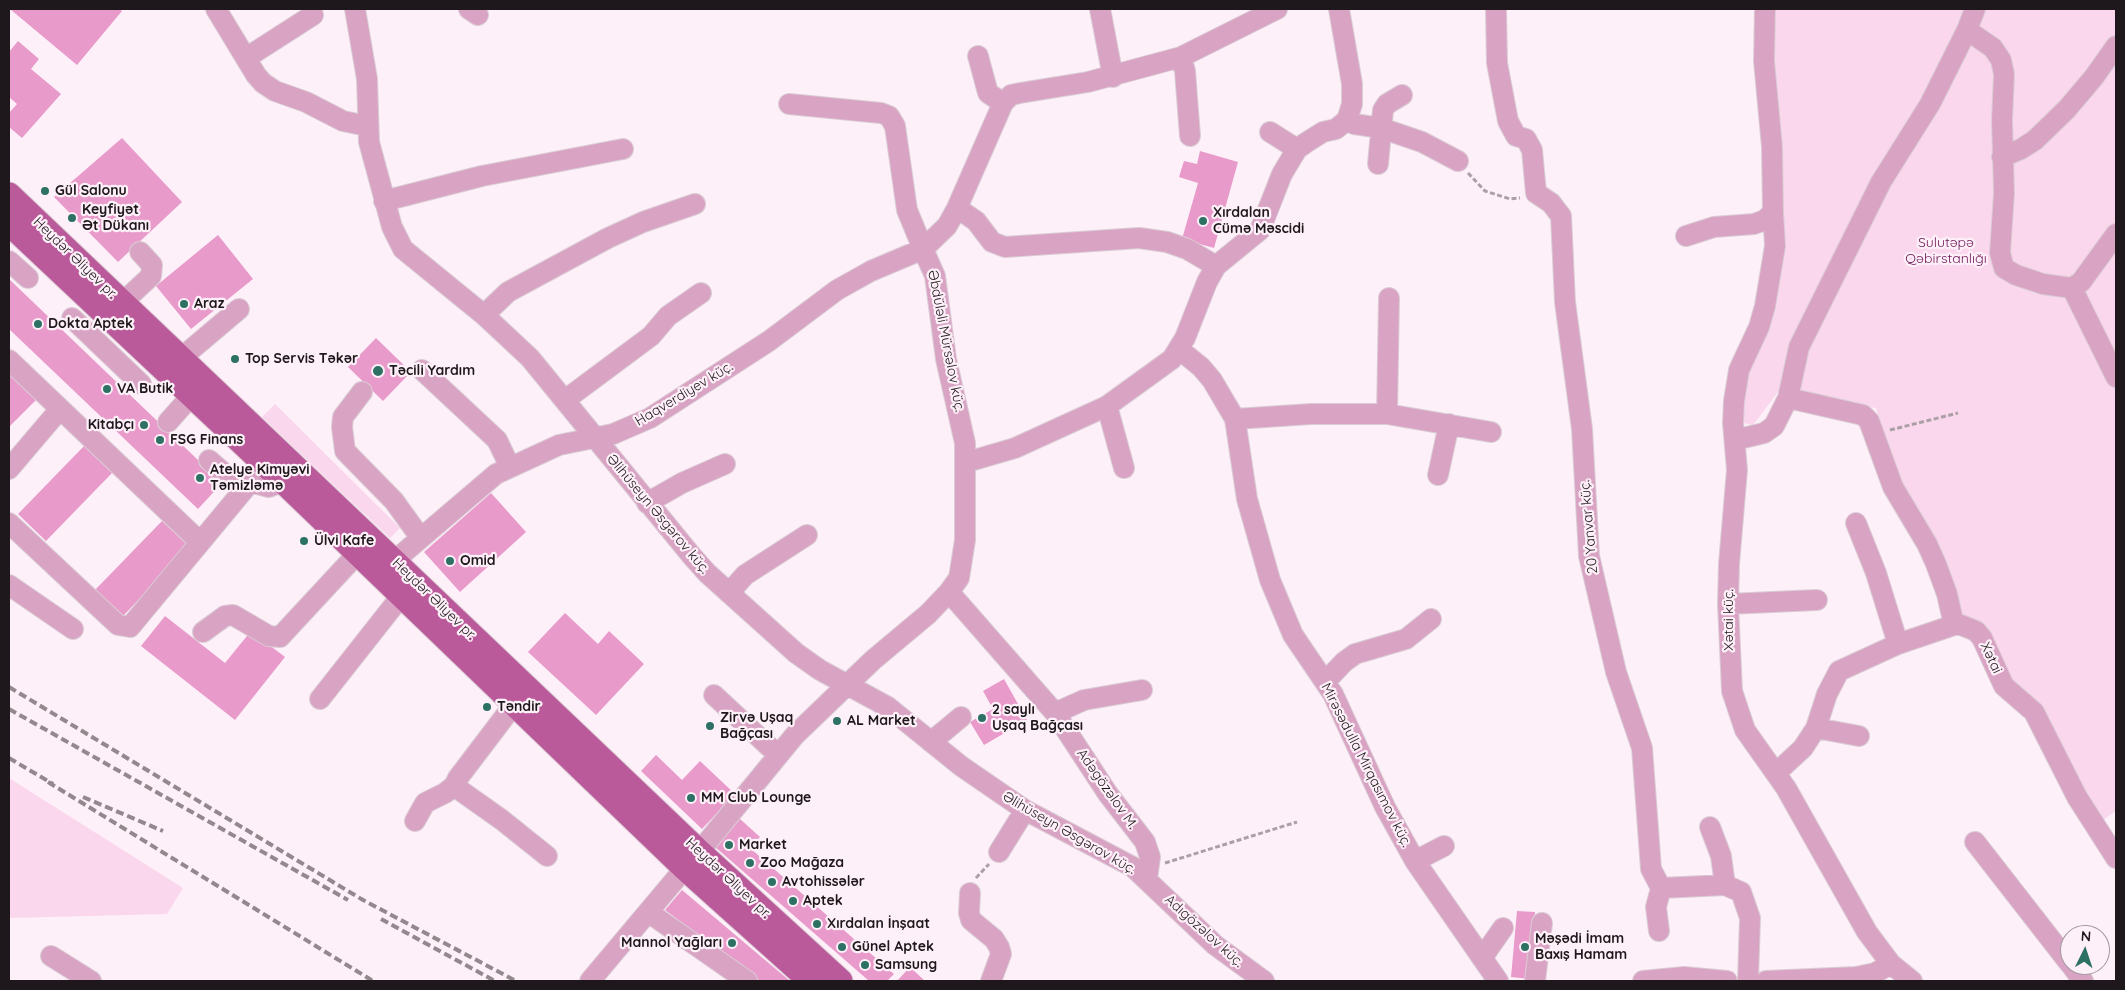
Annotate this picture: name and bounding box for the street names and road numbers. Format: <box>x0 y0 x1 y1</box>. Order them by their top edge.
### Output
street label: Heydər Əliyev pr. <box>30 214 120 302</box>
street label: Əbdüləli Mürsəlov küç. <box>924 269 968 413</box>
street label: Haqverdiyev küç. <box>632 358 736 430</box>
street label: Əlihüseyn Əsgərov küç. <box>603 451 713 577</box>
street label: 20 Yanvar küç. <box>1577 479 1601 575</box>
street label: Heydər Əliyev pr. <box>389 555 479 643</box>
street label: Xətai küç. <box>1721 589 1737 651</box>
street label: Xətai <box>1976 640 2006 676</box>
street label: Mirəsədulla Mirqasımov küç. <box>1317 680 1415 850</box>
street label: Adəgözəlov M. <box>1073 746 1141 832</box>
street label: Əlihüseyn Əsgərov küç. <box>1000 788 1138 878</box>
street label: Heydər Əliyev pr. <box>682 834 774 922</box>
street label: Adıgözəlov küç. <box>1161 891 1247 971</box>

